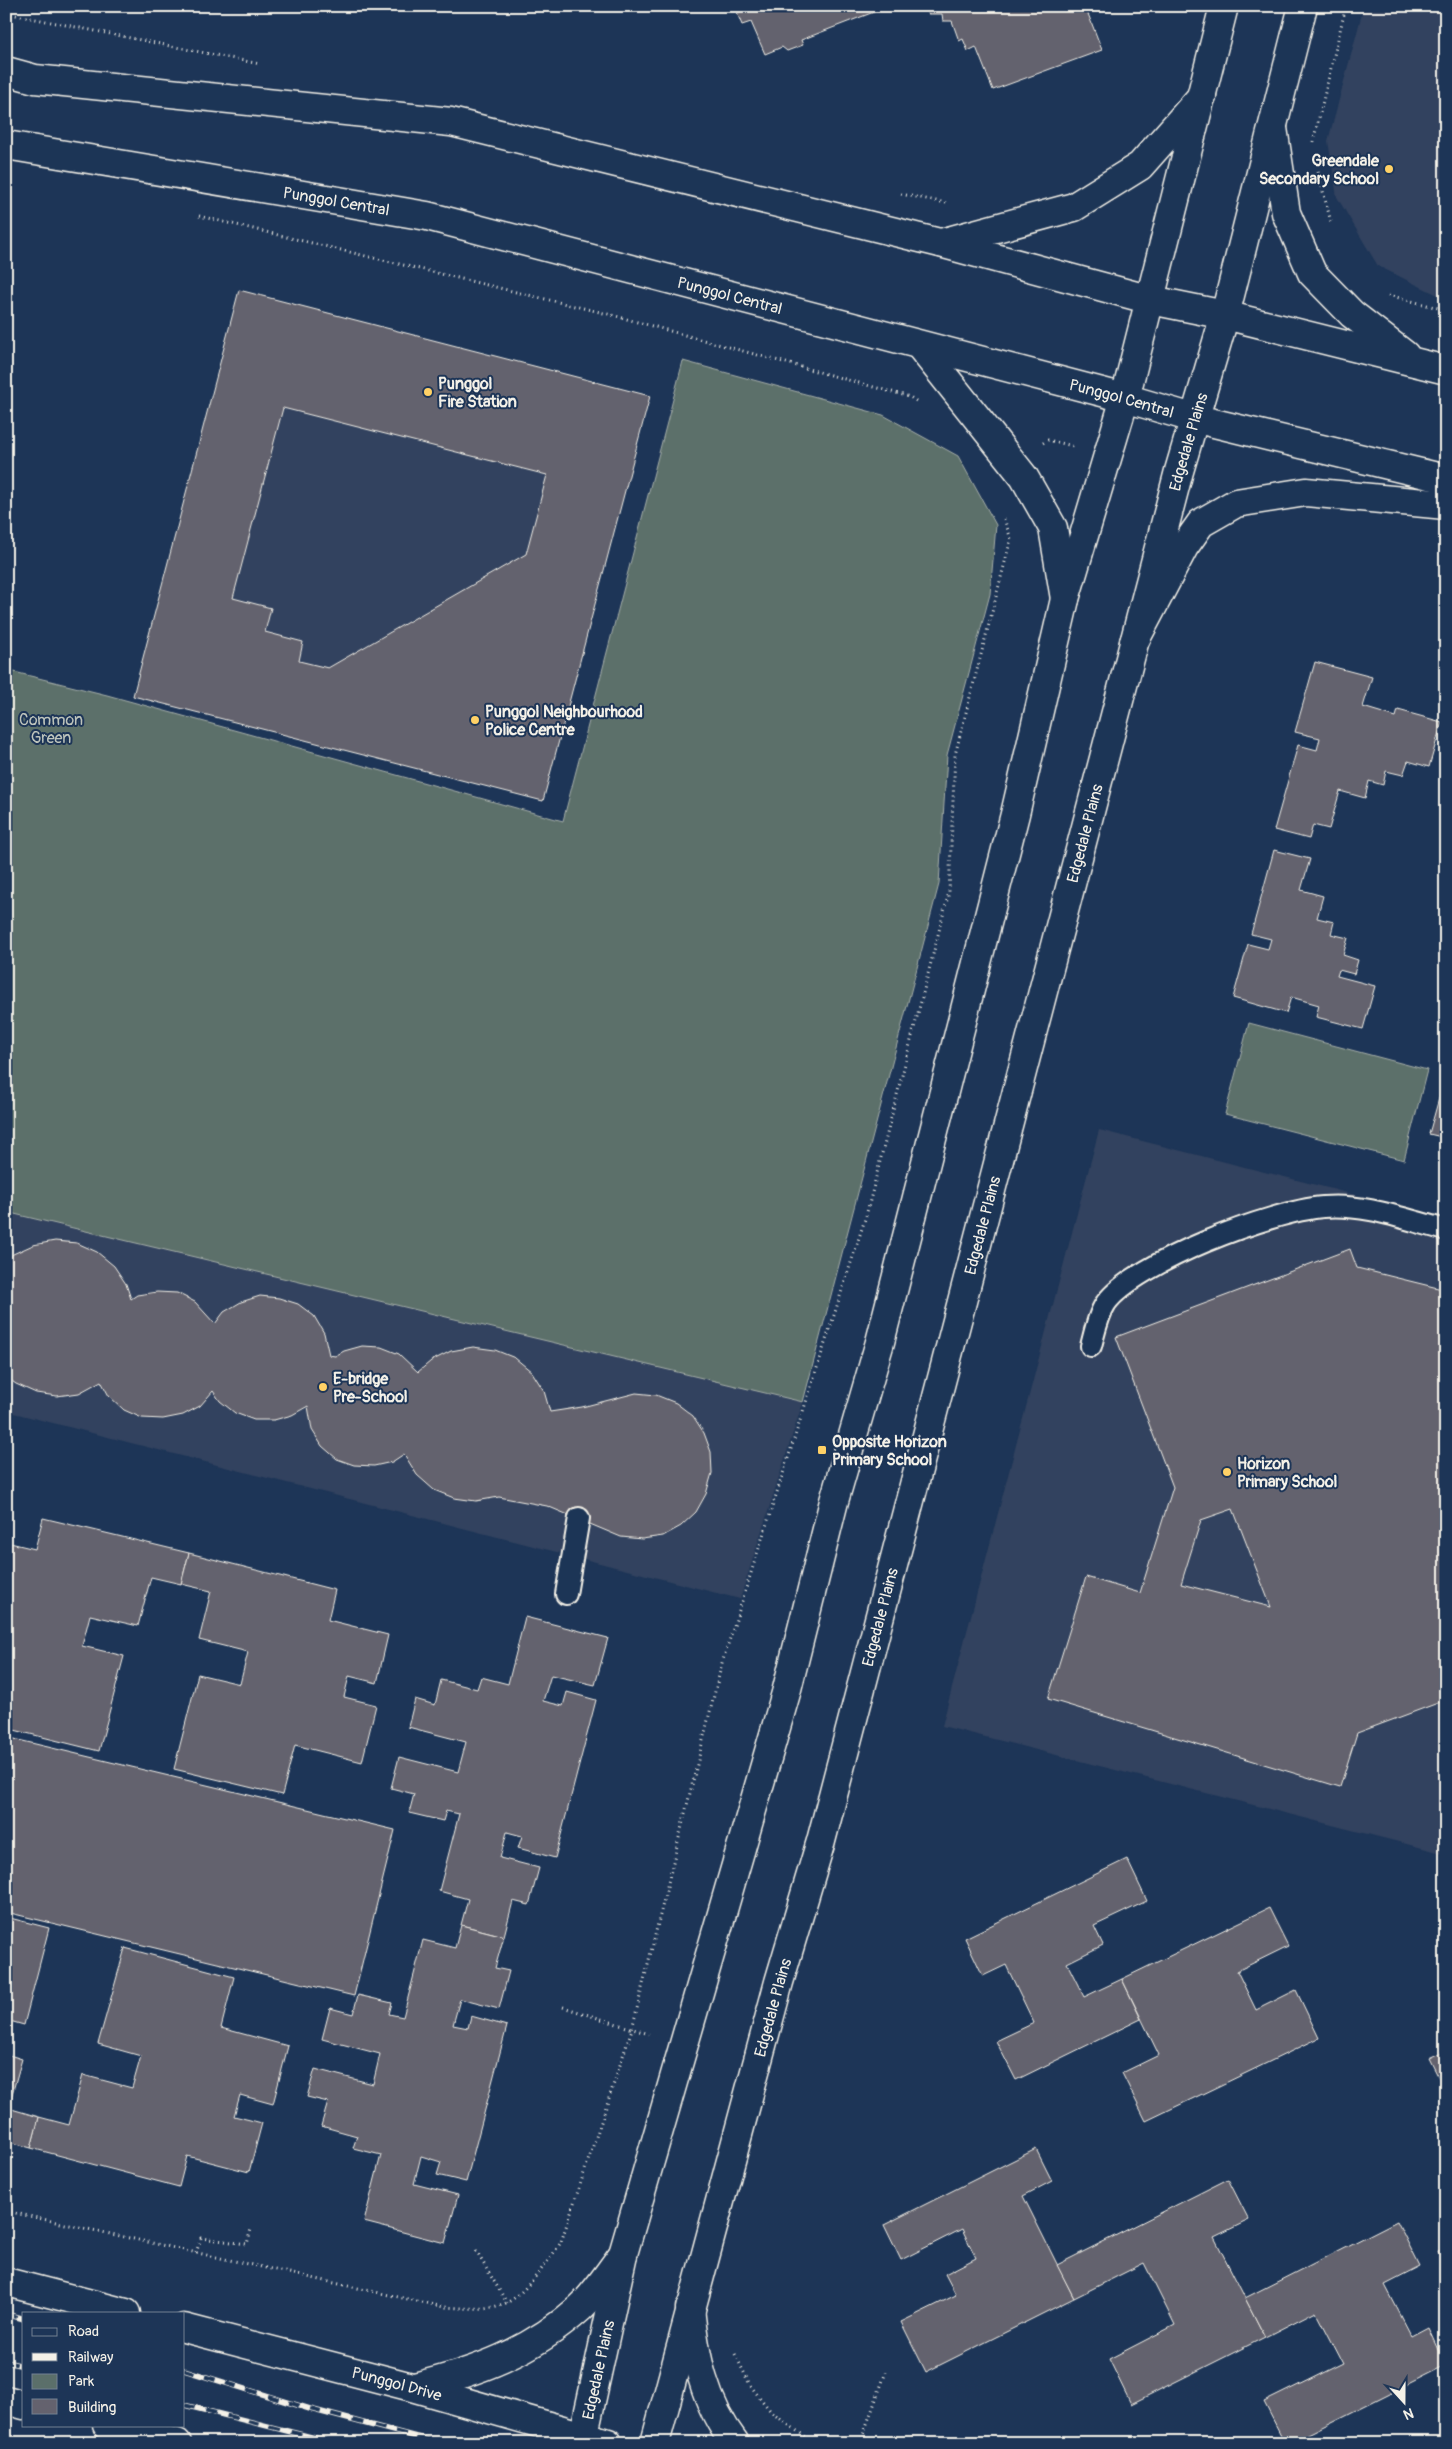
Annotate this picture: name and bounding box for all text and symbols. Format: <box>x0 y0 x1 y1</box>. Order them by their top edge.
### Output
place label: Greendale Secondary School <box>1259 151 1380 189</box>
marker: Greendale Secondary School <box>1383 163 1395 175</box>
street label: Punggol Central <box>281 183 391 221</box>
street label: Punggol Central <box>675 273 784 319</box>
place label: Punggol Fire Station <box>438 374 517 412</box>
street label: Punggol Central <box>1067 375 1176 423</box>
marker: Punggol Fire Station <box>422 386 434 398</box>
street label: Edgedale Plains <box>1165 391 1212 493</box>
place label: Punggol Neighbourhood Police Centre <box>485 702 643 740</box>
park label: Common Green <box>19 710 83 748</box>
marker: Punggol Neighbourhood Police Centre <box>469 714 481 726</box>
street label: Edgedale Plains <box>1063 782 1108 885</box>
street label: Edgedale Plains <box>960 1174 1005 1277</box>
place label: E-bridge Pre-School <box>333 1369 408 1407</box>
marker: E-bridge Pre-School <box>317 1381 329 1393</box>
place label: Opposite Horizon Primary School <box>832 1432 947 1470</box>
marker: Opposite Horizon Primary School <box>816 1444 828 1456</box>
place label: Horizon Primary School <box>1237 1454 1337 1492</box>
marker: Horizon Primary School <box>1221 1466 1233 1478</box>
street label: Edgedale Plains <box>858 1566 903 1669</box>
street label: Edgedale Plains <box>750 1956 796 2059</box>
legend <box>22 2312 185 2426</box>
street label: Edgedale Plains <box>578 2318 619 2421</box>
text: Road <box>68 2322 99 2341</box>
text: Railway <box>68 2348 114 2367</box>
street label: Punggol Drive <box>350 2363 444 2406</box>
text: Park <box>68 2372 95 2391</box>
north arrow <box>1380 2376 1430 2426</box>
text: Building <box>68 2398 116 2417</box>
text: N <box>1401 2404 1416 2423</box>

